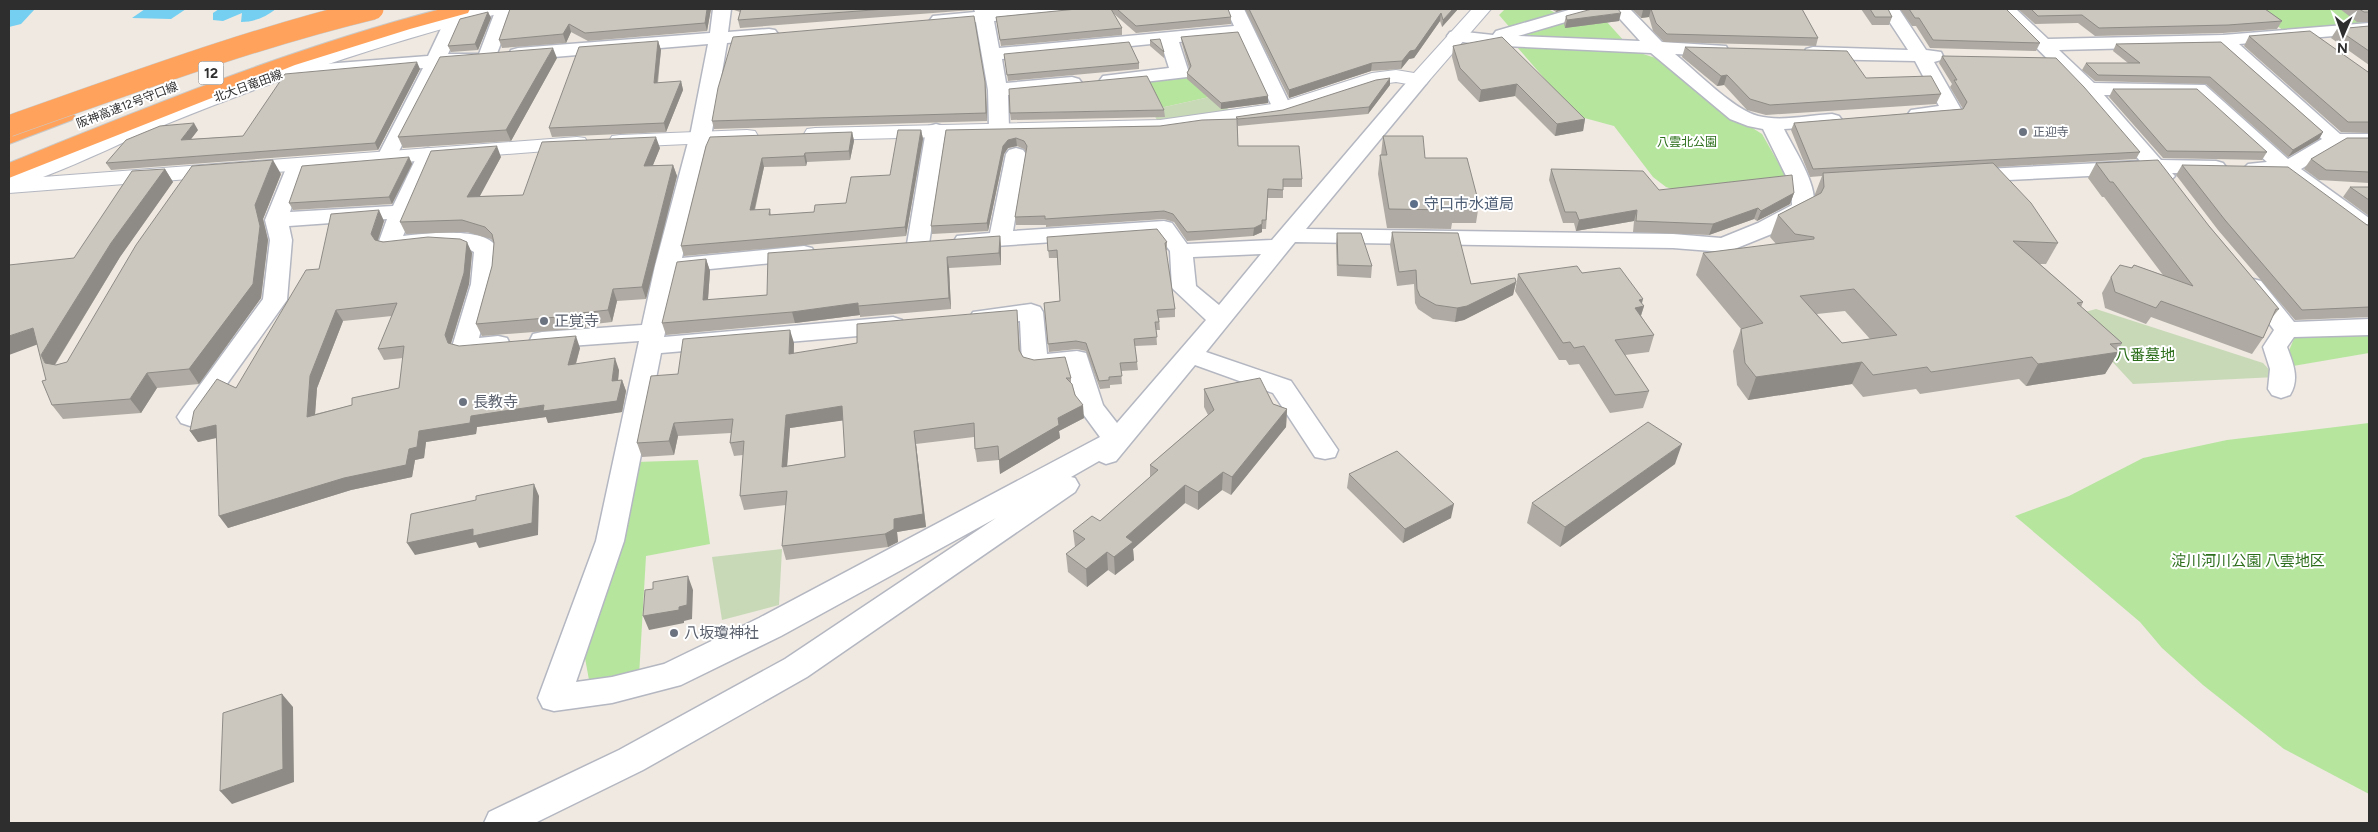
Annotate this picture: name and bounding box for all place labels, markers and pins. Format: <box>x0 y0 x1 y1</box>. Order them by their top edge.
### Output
place label: 正迎寺 <box>2033 125 2069 139</box>
marker: 正迎寺 <box>2017 126 2029 138</box>
place label: 守口市水道局 <box>1424 195 1514 213</box>
marker: 守口市水道局 <box>1408 198 1420 210</box>
place label: 正覚寺 <box>554 312 599 330</box>
marker: 正覚寺 <box>538 315 550 327</box>
place label: 長教寺 <box>473 393 518 411</box>
marker: 長教寺 <box>457 396 469 408</box>
place label: 八坂瓊神社 <box>684 624 759 642</box>
marker: 八坂瓊神社 <box>668 627 680 639</box>

